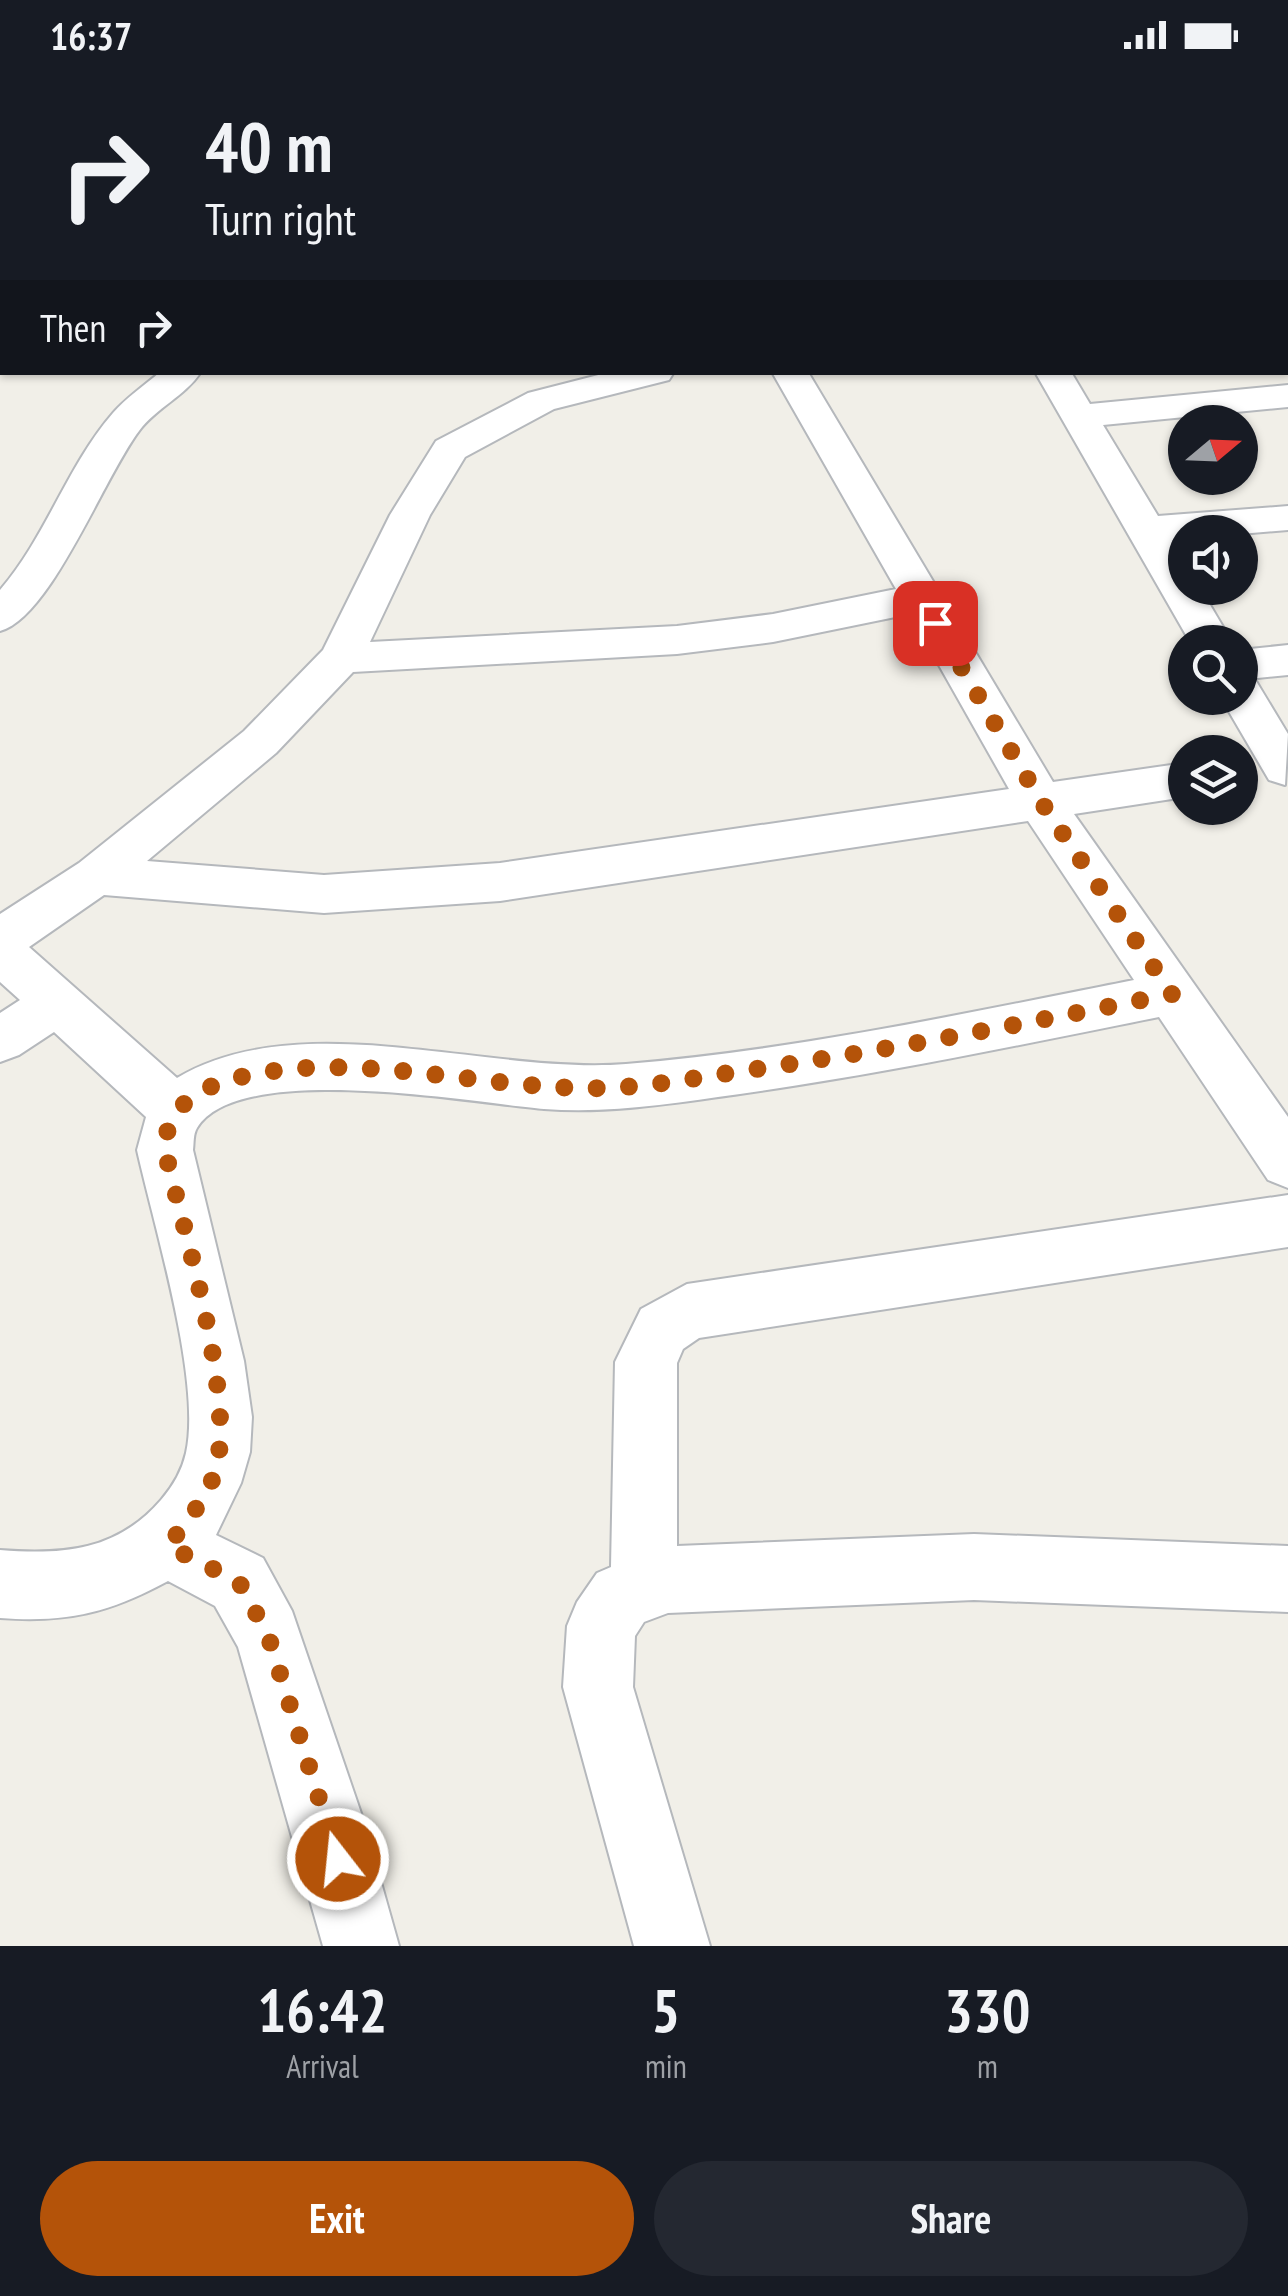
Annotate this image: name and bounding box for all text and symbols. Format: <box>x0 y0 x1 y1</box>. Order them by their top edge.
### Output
text: 16:37 <box>50 11 132 60</box>
text: 40 m <box>205 101 333 191</box>
icon: right <box>40 110 170 240</box>
text: Turn right <box>205 189 356 247</box>
icon: right <box>126 300 181 355</box>
text: Then <box>40 303 106 352</box>
north arrow <box>1168 405 1258 495</box>
map controls <box>1168 405 1258 825</box>
button: sound <box>1168 515 1258 605</box>
pin <box>893 581 978 666</box>
icon: arrive <box>908 596 963 651</box>
button: search <box>1168 625 1258 715</box>
button: layers <box>1168 735 1258 825</box>
position arrow <box>286 1807 390 1911</box>
text: 16:42 <box>258 1971 387 2049</box>
text: 5 <box>652 1971 680 2049</box>
text: 330 <box>944 1971 1030 2049</box>
text: Arrival <box>286 2045 359 2087</box>
text: min <box>645 2045 687 2087</box>
text: m <box>977 2045 998 2087</box>
button: Exit <box>40 2161 634 2276</box>
button: Share <box>654 2161 1248 2276</box>

